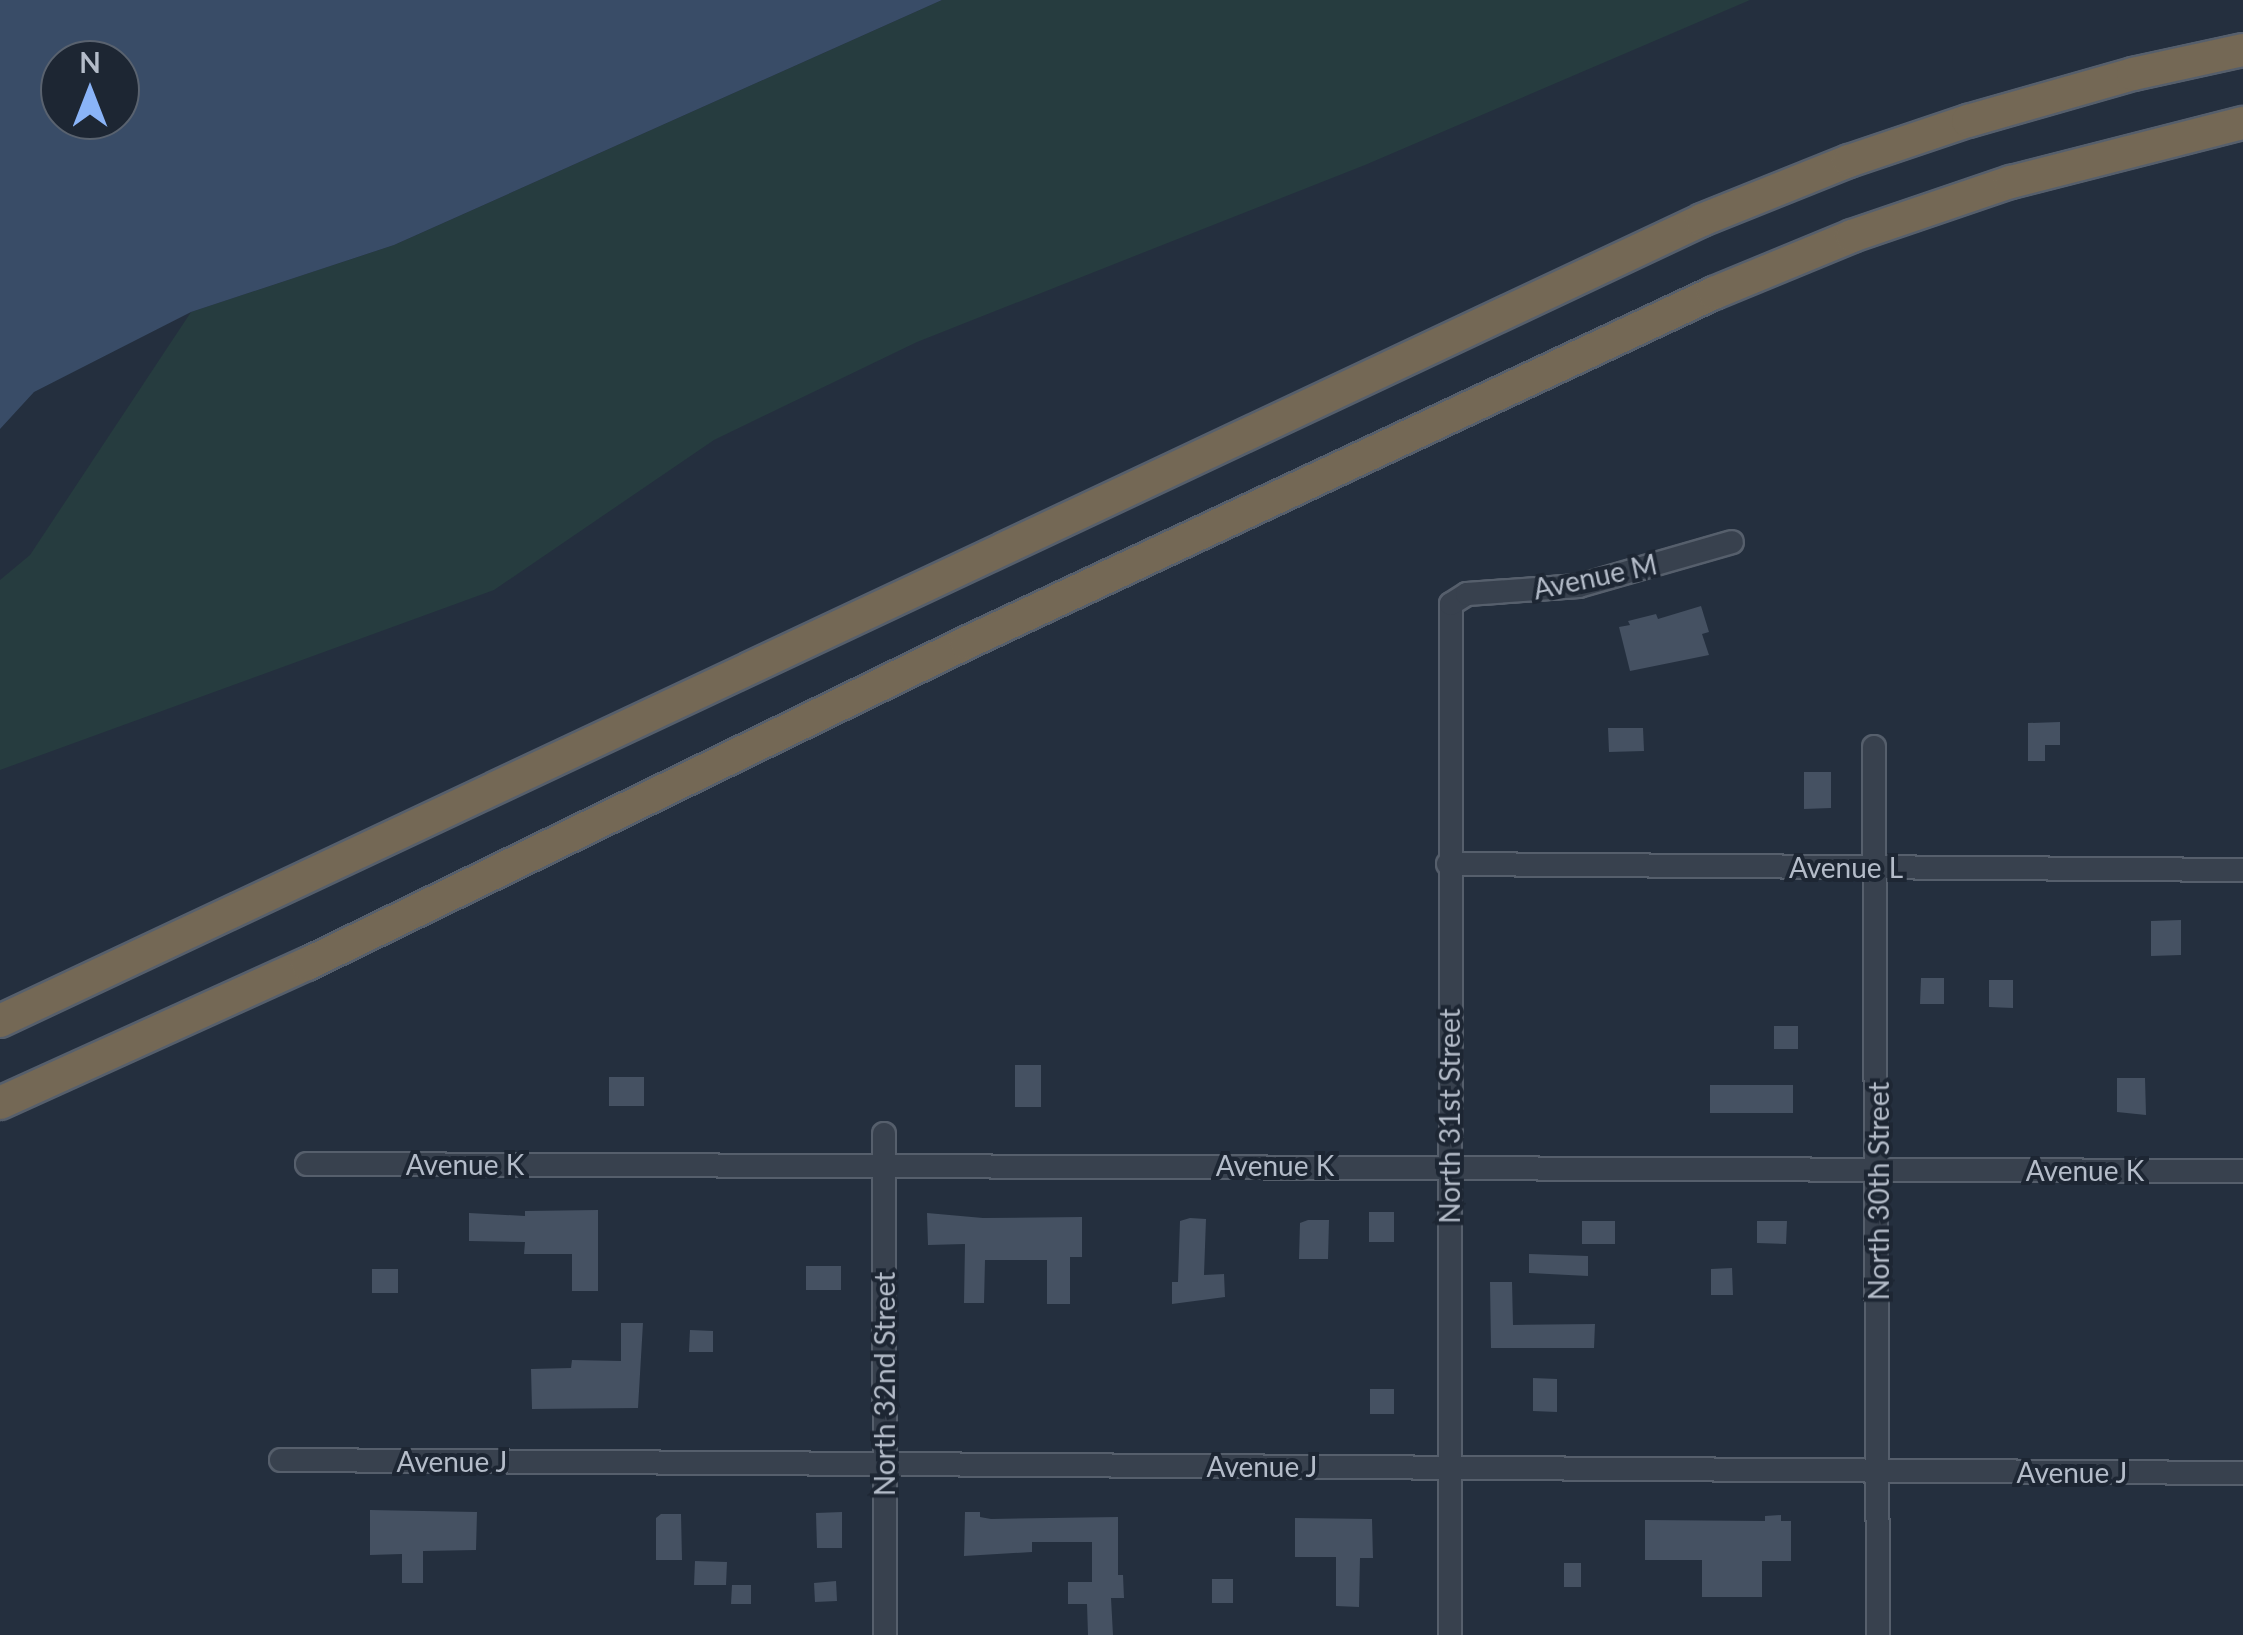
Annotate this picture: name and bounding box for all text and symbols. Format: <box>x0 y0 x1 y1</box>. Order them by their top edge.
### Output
north arrow <box>40 40 140 140</box>
text: N <box>79 45 101 79</box>
street label: Avenue M <box>1530 546 1660 606</box>
street label: Avenue L <box>1789 850 1903 884</box>
street label: North 31st Street <box>1432 1008 1466 1224</box>
street label: North 30th Street <box>1861 1082 1895 1300</box>
street label: Avenue K <box>406 1147 524 1181</box>
street label: Avenue K <box>1216 1148 1334 1182</box>
street label: Avenue K <box>2026 1153 2144 1187</box>
street label: North 32nd Street <box>867 1272 901 1496</box>
street label: Avenue J <box>396 1444 508 1478</box>
street label: Avenue J <box>1206 1449 1318 1483</box>
street label: Avenue J <box>2016 1455 2128 1489</box>

